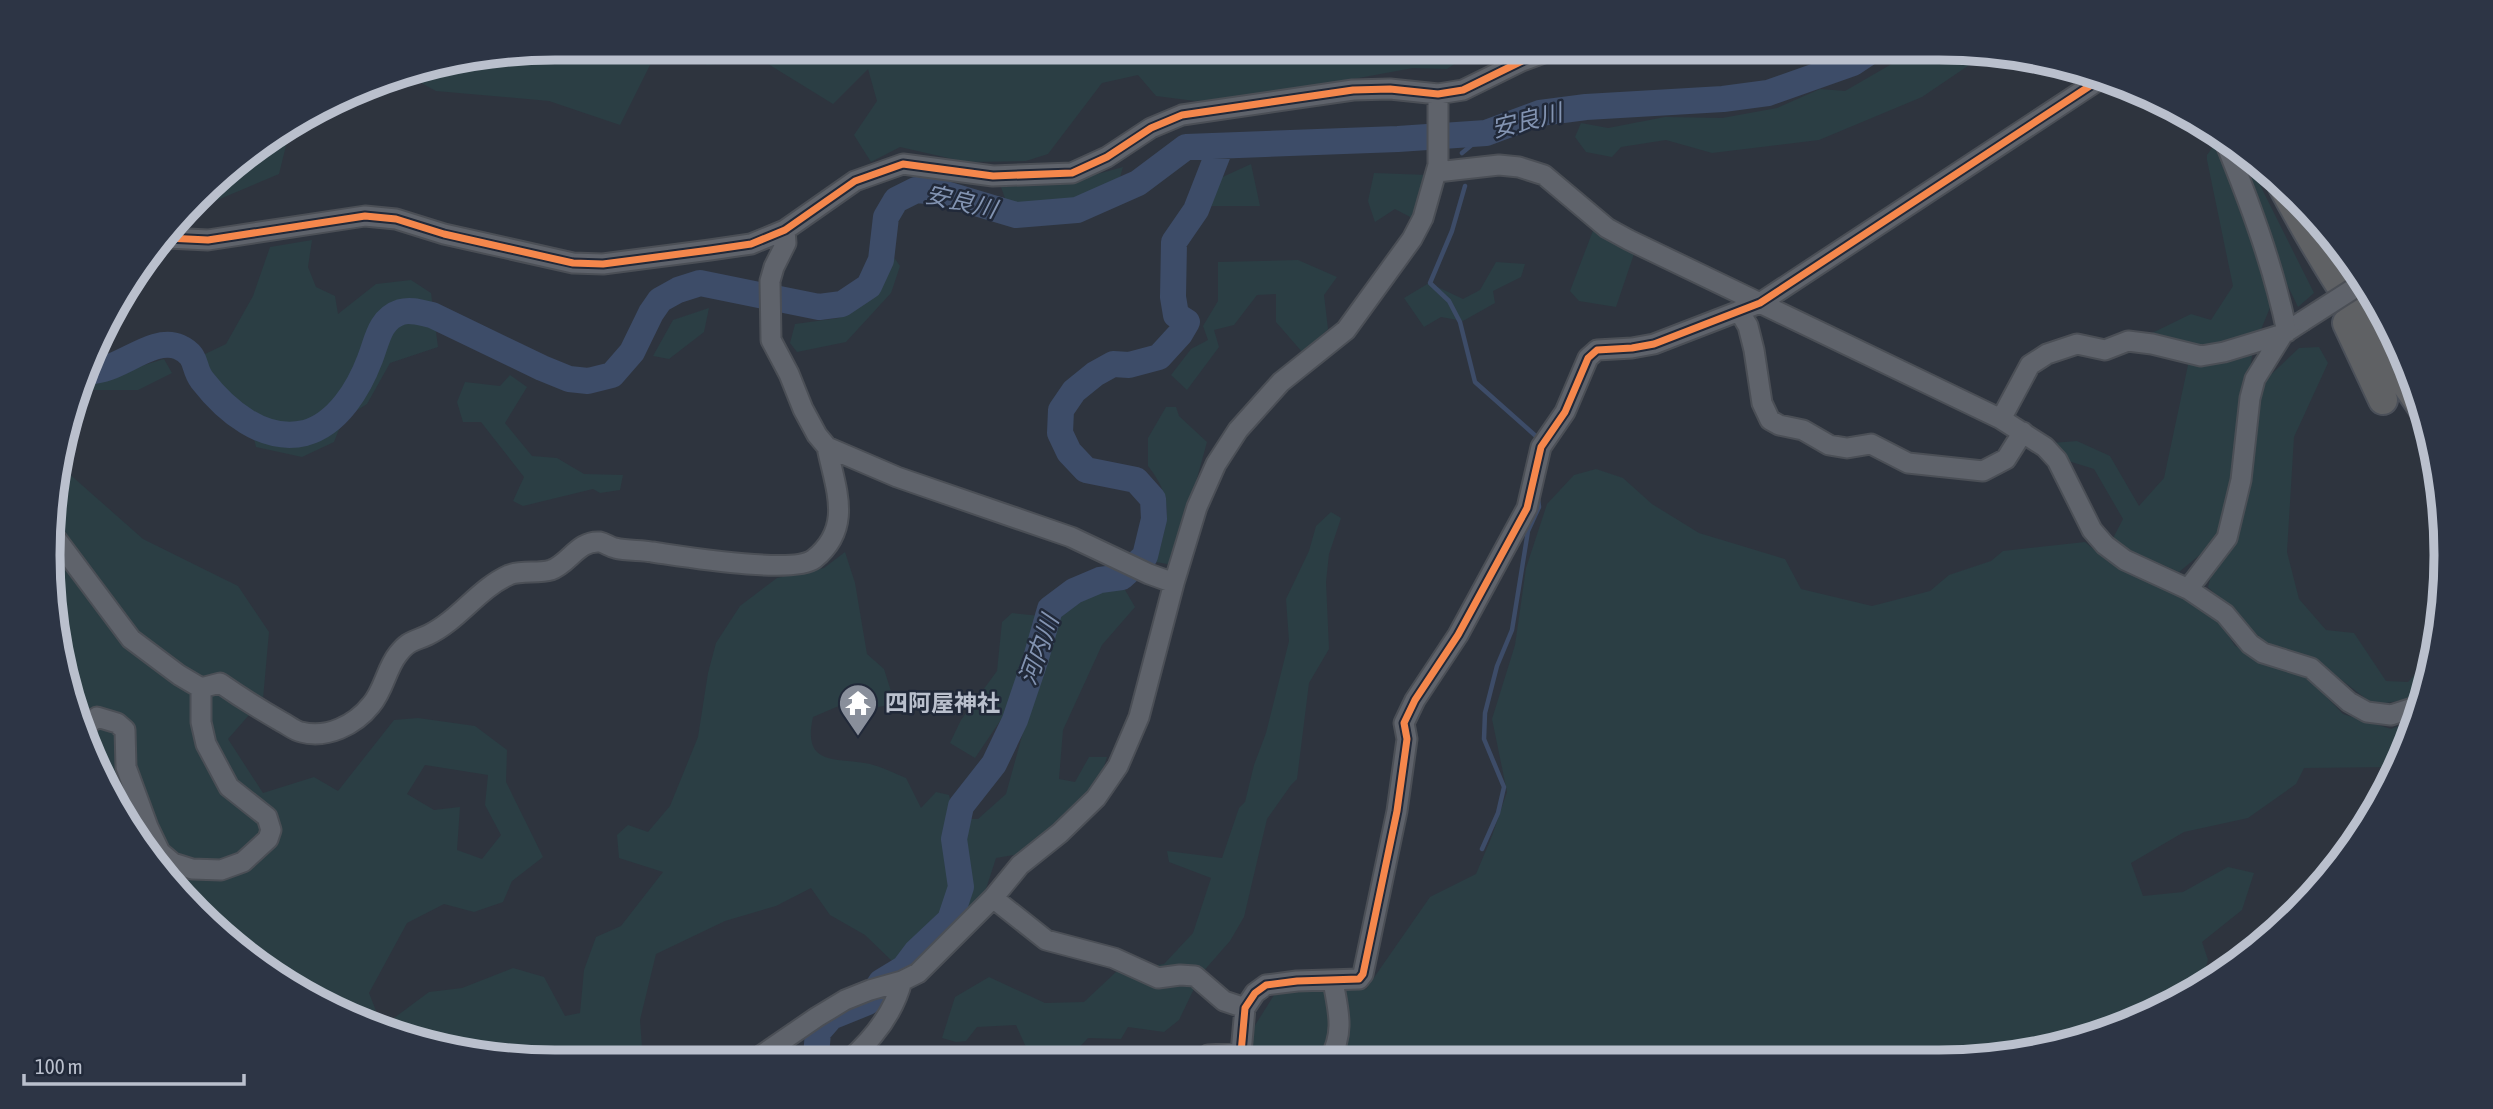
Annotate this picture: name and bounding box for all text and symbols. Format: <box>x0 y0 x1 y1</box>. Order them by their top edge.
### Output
water label: 安良川 <box>1489 98 1568 142</box>
water label: 安良川 <box>923 180 1002 223</box>
water label: 河内川 <box>1014 609 1065 688</box>
temple icon: 四阿屋神社 <box>837 682 879 737</box>
place label: 四阿屋神社 <box>885 690 1000 716</box>
scale bar <box>24 1042 245 1086</box>
text: 100 m <box>35 1054 83 1078</box>

